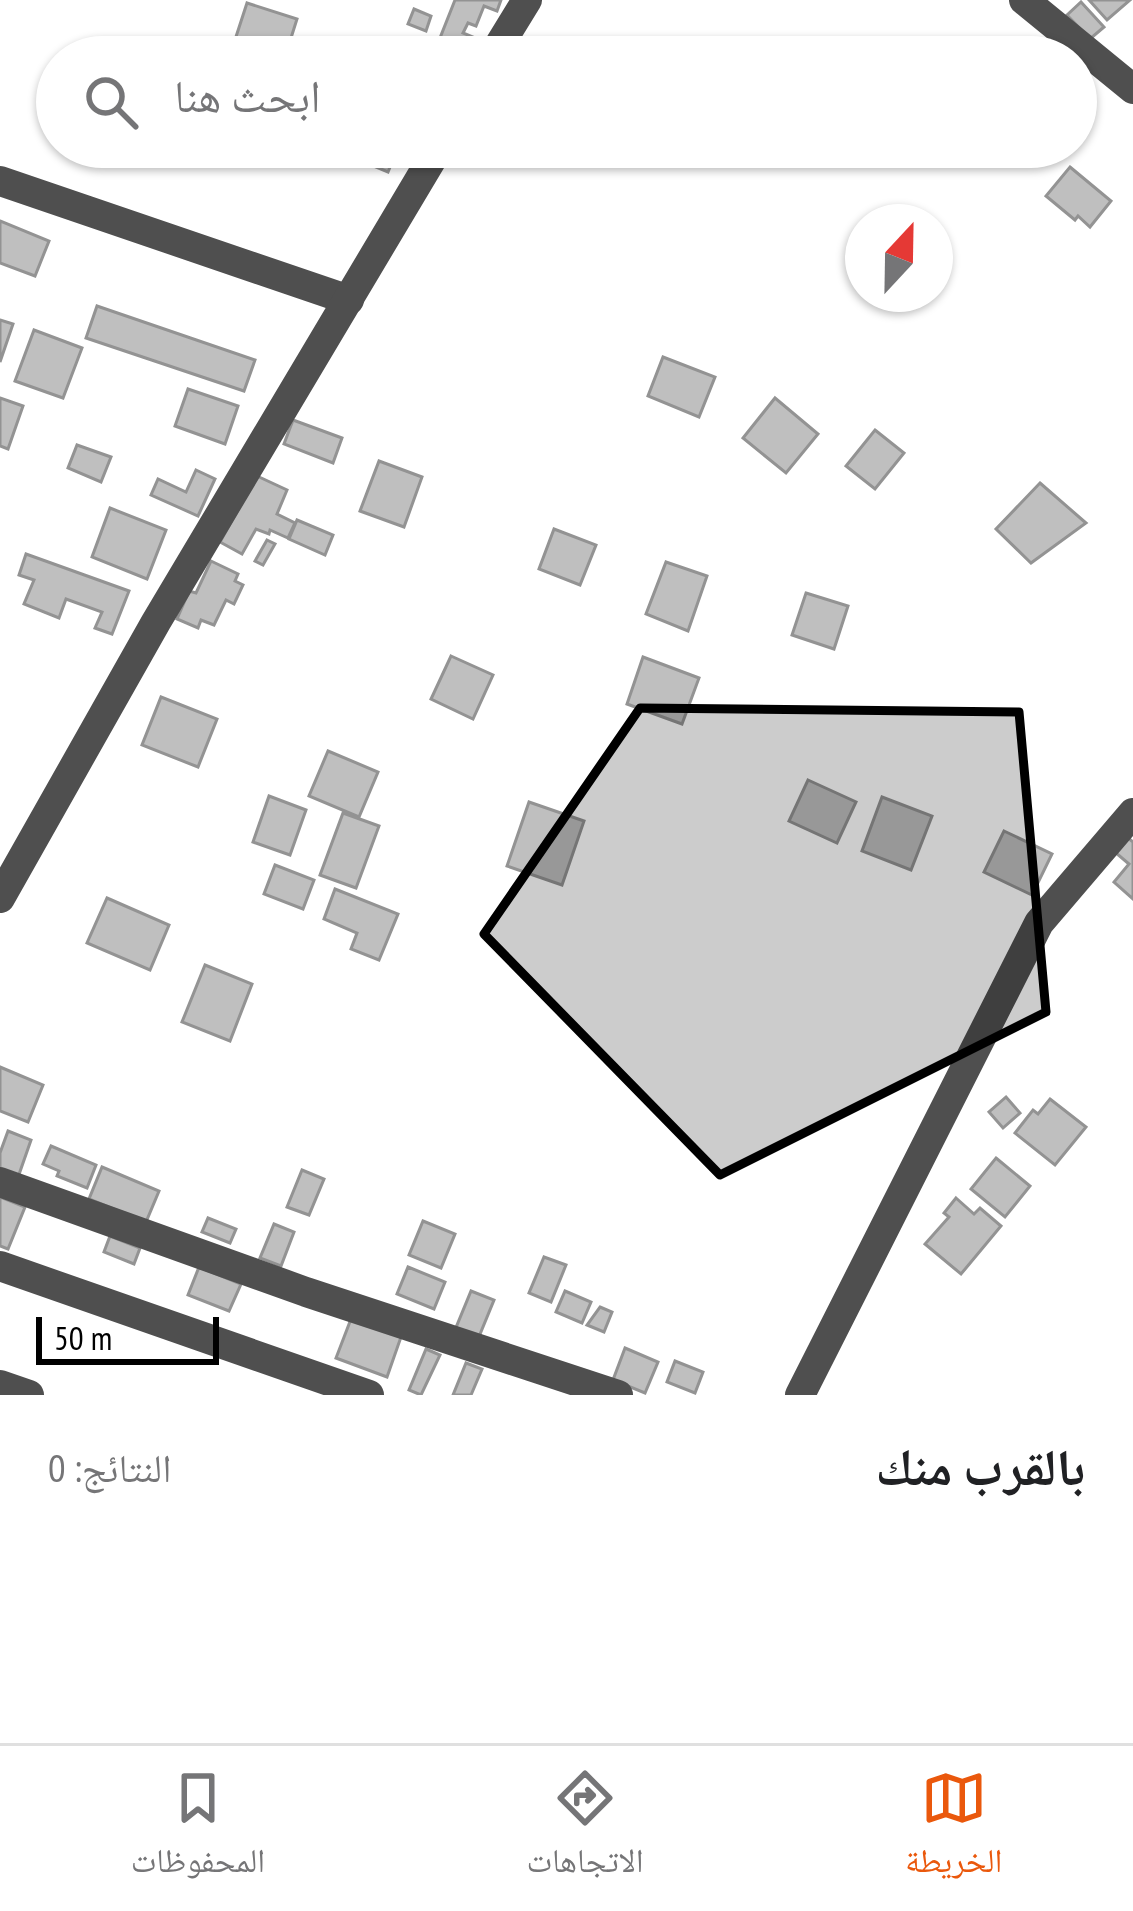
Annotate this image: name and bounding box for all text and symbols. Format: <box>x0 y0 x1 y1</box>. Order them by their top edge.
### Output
search box <box>36 36 1097 168</box>
text: ابحث هنا <box>174 66 321 124</box>
icon: search <box>78 69 144 135</box>
north arrow <box>845 204 953 312</box>
scale bar <box>36 1311 219 1364</box>
text: 50 m <box>54 1316 112 1359</box>
text: بالقرب منك <box>875 1433 1085 1499</box>
text: النتائج: 0 <box>48 1442 171 1493</box>
tab: المحفوظات <box>131 1765 265 1893</box>
tab: الاتجاهات <box>526 1765 644 1893</box>
tab: الخريطة <box>905 1765 1002 1893</box>

